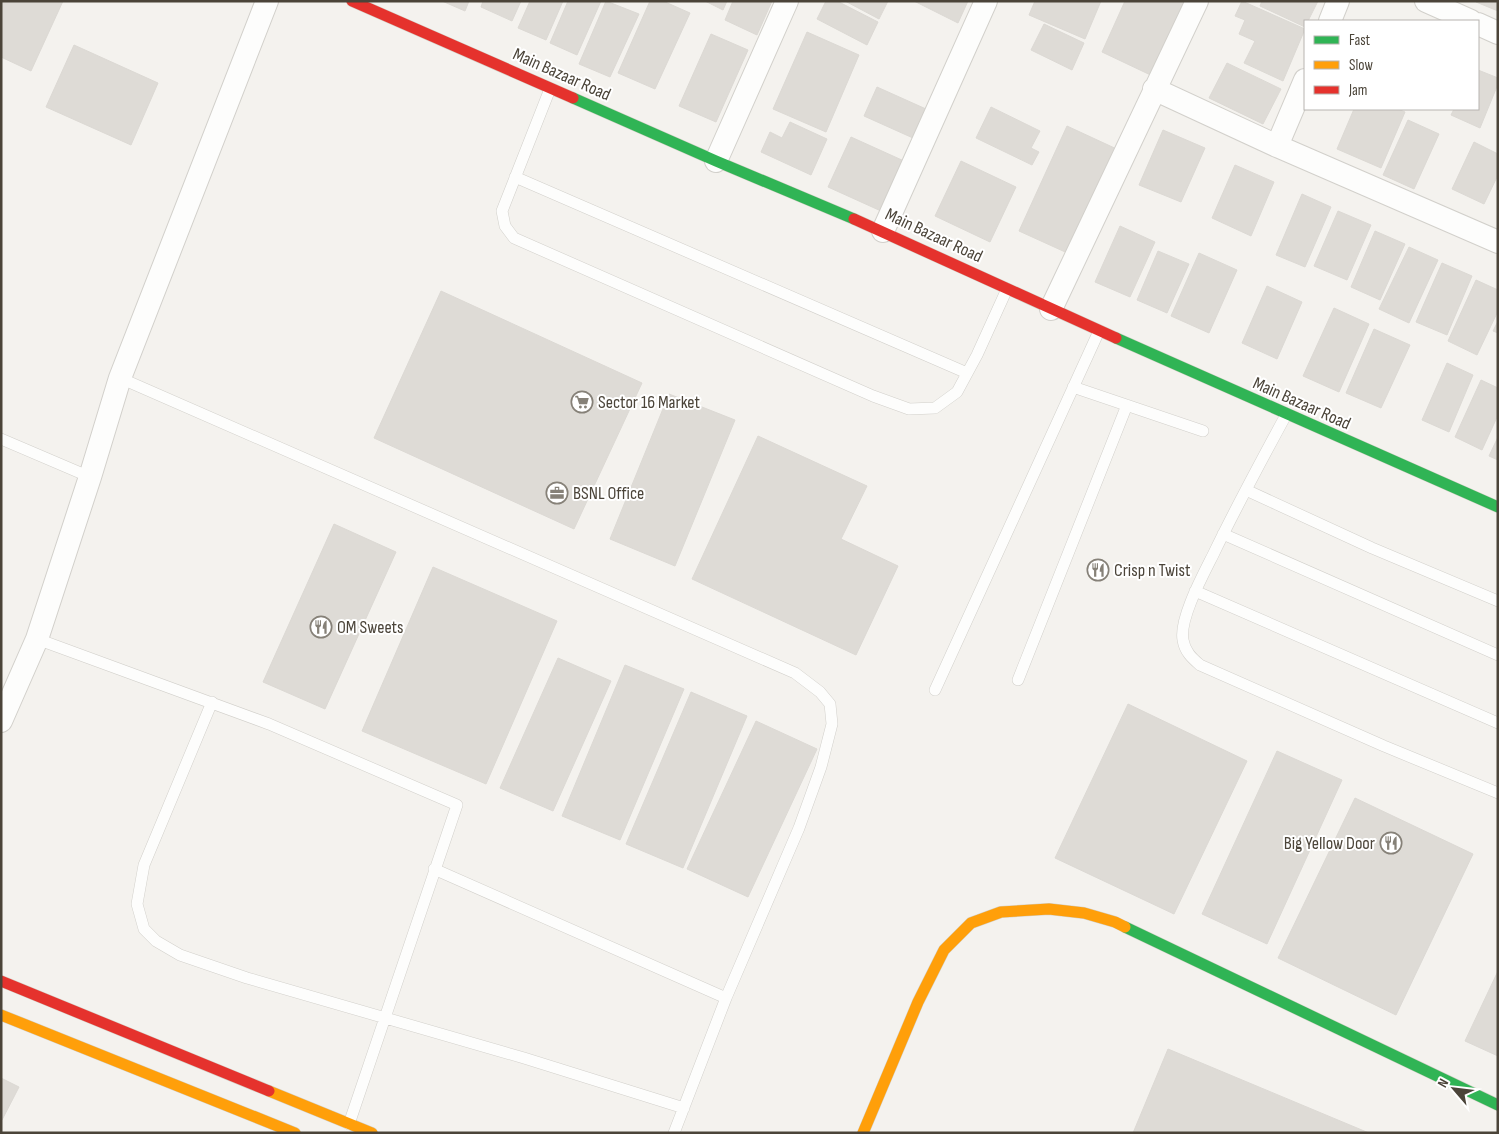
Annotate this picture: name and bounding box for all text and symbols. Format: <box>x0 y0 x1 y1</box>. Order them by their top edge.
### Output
legend <box>1304 20 1479 110</box>
text: Fast <box>1349 31 1371 50</box>
street label: Main Bazaar Road <box>510 44 614 105</box>
text: Slow <box>1349 56 1373 75</box>
text: Jam <box>1348 81 1367 100</box>
street label: Main Bazaar Road <box>882 204 986 267</box>
street label: Main Bazaar Road <box>1250 373 1354 434</box>
supermarket icon: Sector 16 Market <box>570 390 594 414</box>
place label: Sector 16 Market <box>598 392 700 413</box>
office icon: BSNL Office <box>545 481 569 505</box>
place label: BSNL Office <box>573 483 644 504</box>
restaurant icon: Crisp n Twist <box>1086 558 1110 582</box>
place label: Crisp n Twist <box>1114 560 1191 581</box>
restaurant icon: OM Sweets <box>309 615 333 639</box>
place label: OM Sweets <box>337 617 403 638</box>
restaurant icon: Big Yellow Door <box>1379 831 1403 855</box>
place label: Big Yellow Door <box>1284 833 1375 854</box>
north arrow <box>1429 1064 1479 1114</box>
text: N <box>1434 1076 1452 1090</box>

